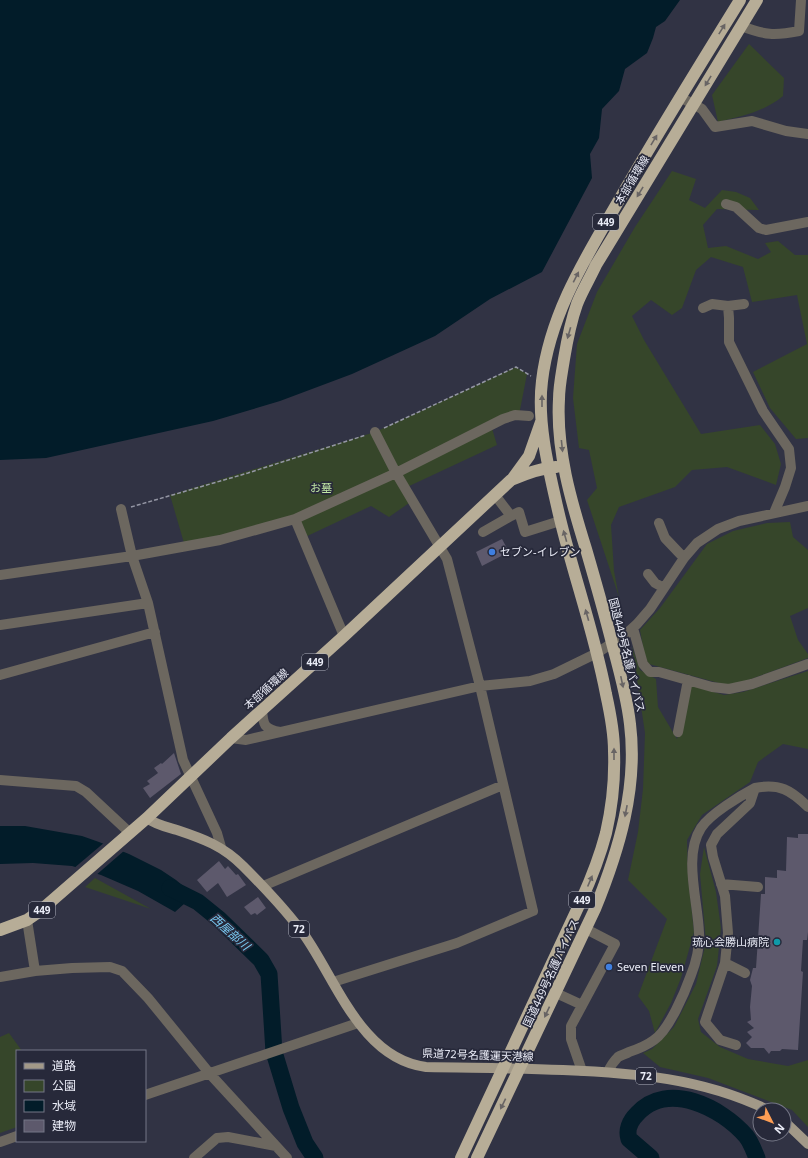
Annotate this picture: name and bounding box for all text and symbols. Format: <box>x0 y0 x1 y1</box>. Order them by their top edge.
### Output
one-way arrow <box>718 23 725 35</box>
one-way arrow <box>704 75 711 87</box>
one-way arrow <box>651 134 658 146</box>
street label: 本部循環線 <box>611 152 652 207</box>
one-way arrow <box>636 186 643 198</box>
road number: 449 <box>593 214 619 230</box>
one-way arrow <box>573 271 579 283</box>
one-way arrow <box>566 327 572 339</box>
one-way arrow <box>539 394 545 407</box>
one-way arrow <box>558 440 565 452</box>
park label: お墓 <box>310 480 332 495</box>
one-way arrow <box>562 530 568 542</box>
place label: セブン-イレブン <box>500 544 581 559</box>
marker: セブン-イレブン <box>487 547 497 557</box>
street label: 国道449号名護バイパス <box>606 596 649 714</box>
one-way arrow <box>584 609 590 621</box>
road number: 449 <box>302 654 328 670</box>
street label: 本部循環線 <box>240 665 291 713</box>
one-way arrow <box>619 676 625 688</box>
one-way arrow <box>611 747 617 760</box>
one-way arrow <box>623 805 629 817</box>
one-way arrow <box>587 875 593 886</box>
road number: 449 <box>569 892 595 908</box>
road number: 449 <box>29 902 55 918</box>
water label: 西屋部川 <box>207 909 255 955</box>
street label: 国道449号名護バイパス <box>519 916 582 1029</box>
road number: 72 <box>289 921 309 937</box>
place label: 琉心会勝山病院 <box>692 934 769 949</box>
marker: 琉心会勝山病院 <box>772 937 782 947</box>
place label: Seven Eleven <box>617 959 684 974</box>
marker: Seven Eleven <box>604 962 614 972</box>
one-way arrow <box>544 1007 550 1018</box>
street label: 県道72号名護運天港線 <box>422 1045 534 1064</box>
legend <box>16 1050 146 1142</box>
text: 道路 <box>52 1057 76 1074</box>
road number: 72 <box>636 1068 656 1084</box>
text: 公園 <box>52 1077 76 1094</box>
text: 水域 <box>52 1097 76 1114</box>
one-way arrow <box>500 1098 506 1110</box>
north arrow <box>752 1102 792 1142</box>
text: 建物 <box>52 1117 76 1134</box>
text: N <box>771 1121 788 1137</box>

